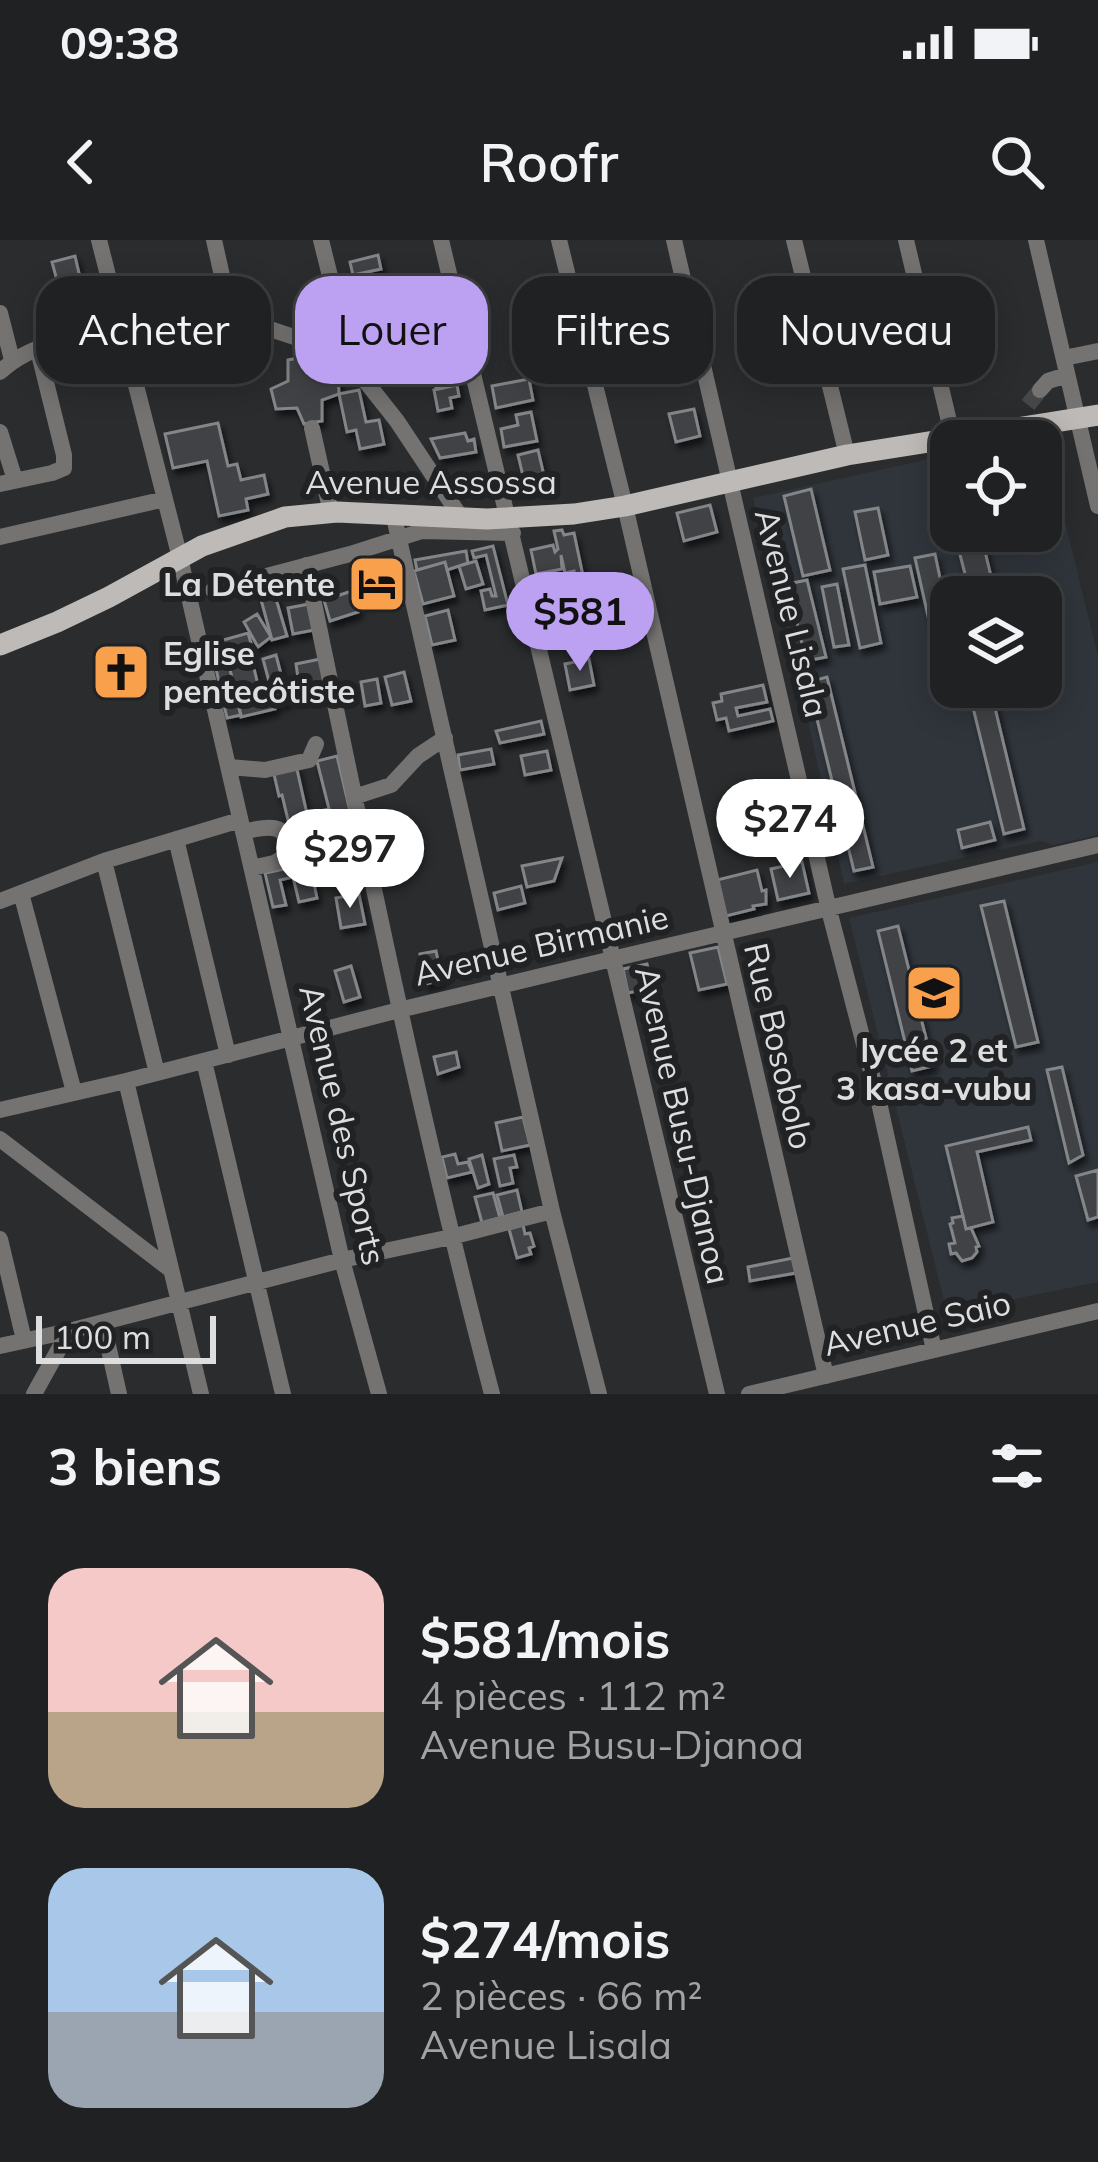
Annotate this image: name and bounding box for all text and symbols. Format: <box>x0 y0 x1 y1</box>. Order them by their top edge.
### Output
text: 09:38 <box>60 14 179 70</box>
text: Roofr <box>480 128 618 196</box>
icon: back <box>48 129 114 195</box>
icon: search <box>984 129 1050 195</box>
chip: Acheter <box>36 276 271 384</box>
chip: Louer <box>295 276 488 384</box>
chip: Filtres <box>512 276 713 384</box>
chip: Nouveau <box>737 276 995 384</box>
map controls <box>930 420 1062 708</box>
button: locate <box>930 420 1062 552</box>
street label: Avenue Assossa <box>305 461 557 502</box>
street label: Avenue Lisala <box>747 504 838 721</box>
hotel icon: La Détente <box>346 553 408 615</box>
place label: La Détente <box>163 563 335 604</box>
pin: $581 <box>509 572 651 674</box>
button: layers <box>930 576 1062 708</box>
text: $581 <box>533 586 627 635</box>
place label: Eglise pentecôtiste <box>163 632 355 711</box>
church icon: Eglise pentecôtiste <box>90 641 152 703</box>
pin: $274 <box>719 779 861 881</box>
text: $274 <box>743 793 837 842</box>
pin: $297 <box>279 809 421 911</box>
text: $297 <box>303 823 397 872</box>
street label: Avenue Birmanie <box>410 895 672 994</box>
street label: Rue Bosobolo <box>736 939 823 1153</box>
street label: Avenue Busu-Djanoa <box>627 962 740 1288</box>
school or university icon: lycée 2 et 3 kasa-vubu <box>903 962 965 1024</box>
street label: Avenue des Sports <box>291 981 396 1269</box>
place label: lycée 2 et 3 kasa-vubu <box>836 1029 1032 1108</box>
street label: Avenue Saio <box>819 1281 1014 1364</box>
scale bar <box>36 1310 216 1363</box>
text: 100 m <box>54 1316 151 1357</box>
icon: filters <box>984 1433 1050 1499</box>
text: 3 biens <box>48 1434 222 1498</box>
text: $581/mois <box>420 1607 670 1671</box>
icon: home <box>144 1616 288 1760</box>
text: 4 pièces · 112 m² <box>420 1671 726 1720</box>
text: Avenue Busu-Djanoa <box>420 1720 804 1769</box>
text: $274/mois <box>420 1907 670 1971</box>
icon: home <box>144 1916 288 2060</box>
text: 2 pièces · 66 m² <box>420 1971 702 2020</box>
text: Avenue Lisala <box>420 2020 672 2069</box>

